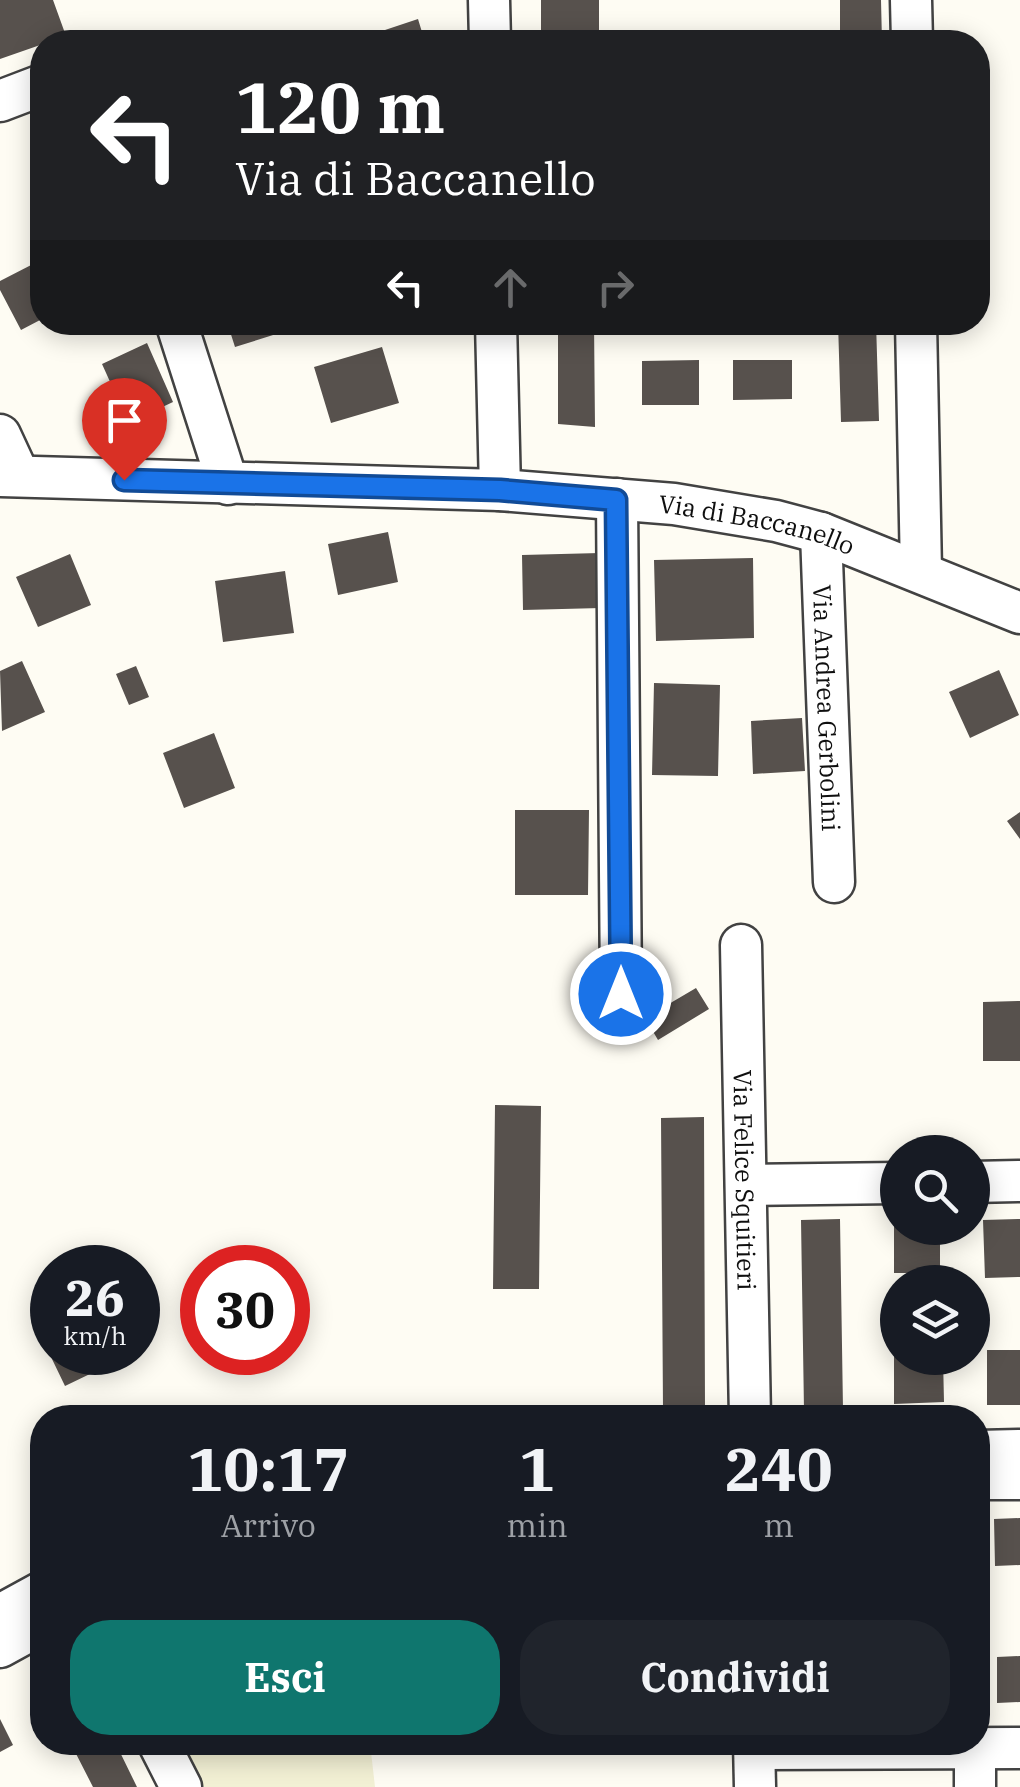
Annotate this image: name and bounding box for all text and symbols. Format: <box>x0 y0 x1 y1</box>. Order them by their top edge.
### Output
text: 120 m <box>235 61 445 152</box>
icon: left <box>70 70 200 200</box>
text: Via di Baccanello <box>235 149 596 207</box>
icon: left <box>378 260 433 315</box>
icon: ahead <box>483 260 538 315</box>
icon: right <box>588 260 643 315</box>
pin <box>82 378 167 481</box>
icon: arrive <box>97 393 152 448</box>
street label: Via di Baccanello <box>658 486 860 562</box>
street label: Via Andrea Gerbolini <box>806 584 849 832</box>
position arrow <box>569 942 673 1046</box>
street label: Via Felice Squitieri <box>727 1069 764 1291</box>
map controls <box>880 1135 990 1375</box>
button: search <box>880 1135 990 1245</box>
speed limit sign: 30 <box>180 1245 310 1375</box>
text: 26 <box>65 1265 125 1330</box>
button: layers <box>880 1265 990 1375</box>
text: km/h <box>63 1319 127 1352</box>
text: 10:17 <box>187 1429 349 1508</box>
text: 1 <box>519 1429 555 1508</box>
text: 240 <box>725 1429 833 1508</box>
text: Arrivo <box>221 1504 316 1546</box>
text: min <box>507 1504 568 1546</box>
text: m <box>764 1504 794 1546</box>
button: Esci <box>70 1620 500 1735</box>
button: Condividi <box>520 1620 950 1735</box>

